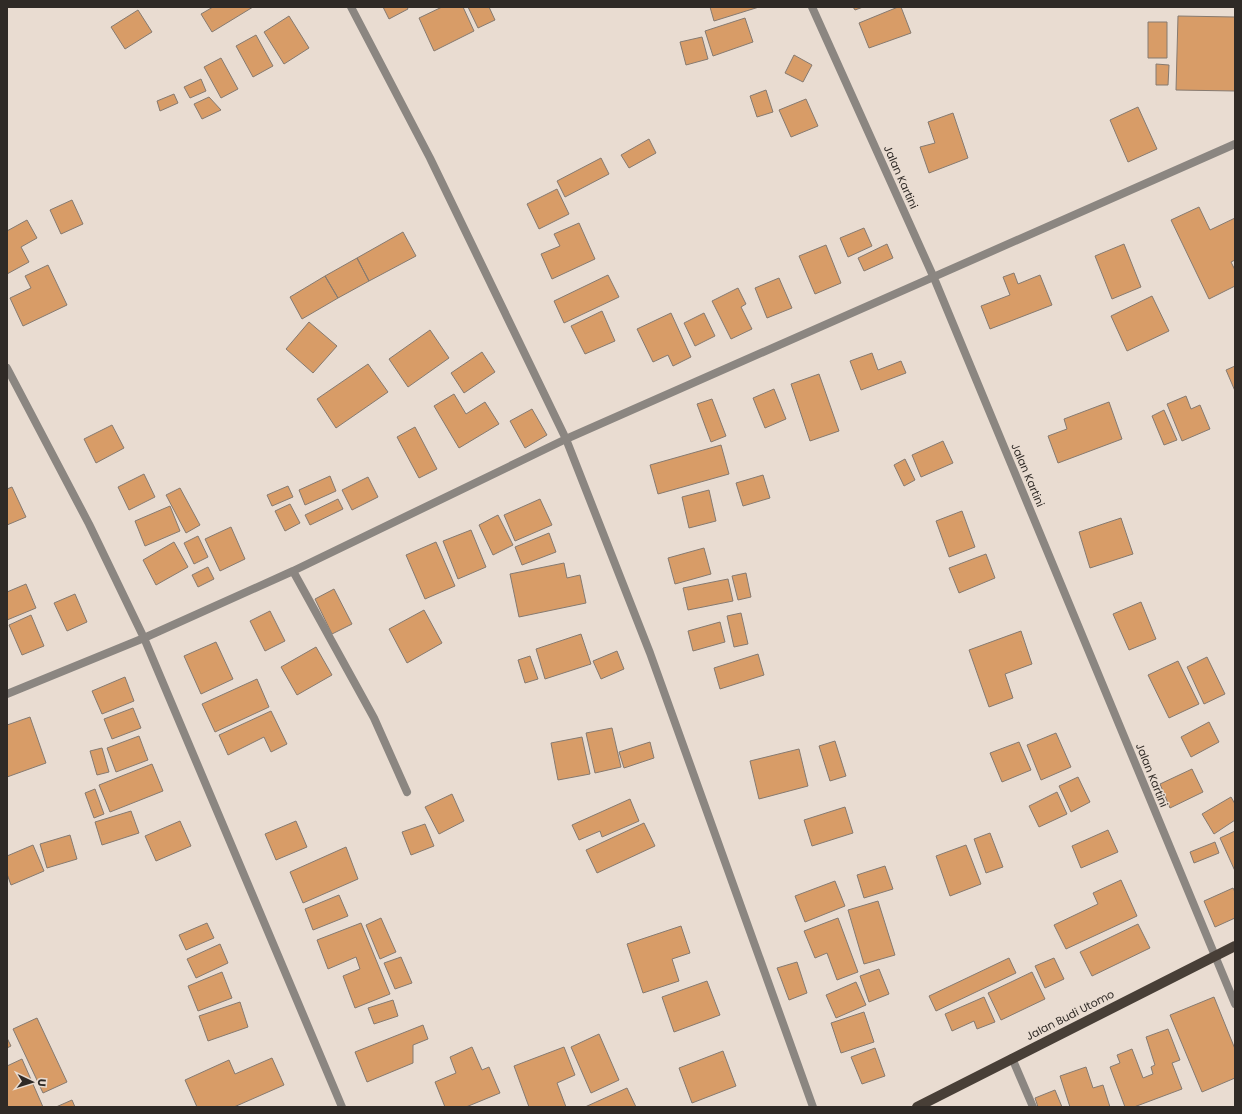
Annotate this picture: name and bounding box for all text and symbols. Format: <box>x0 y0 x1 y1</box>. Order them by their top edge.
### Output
street label: Jalan Kartini <box>880 143 922 212</box>
street label: Jalan Kartini <box>1007 441 1049 510</box>
street label: Jalan Kartini <box>1132 740 1172 810</box>
street label: Jalan Budi Utomo <box>1023 986 1117 1044</box>
north arrow <box>12 1062 52 1102</box>
text: U <box>34 1078 50 1087</box>

